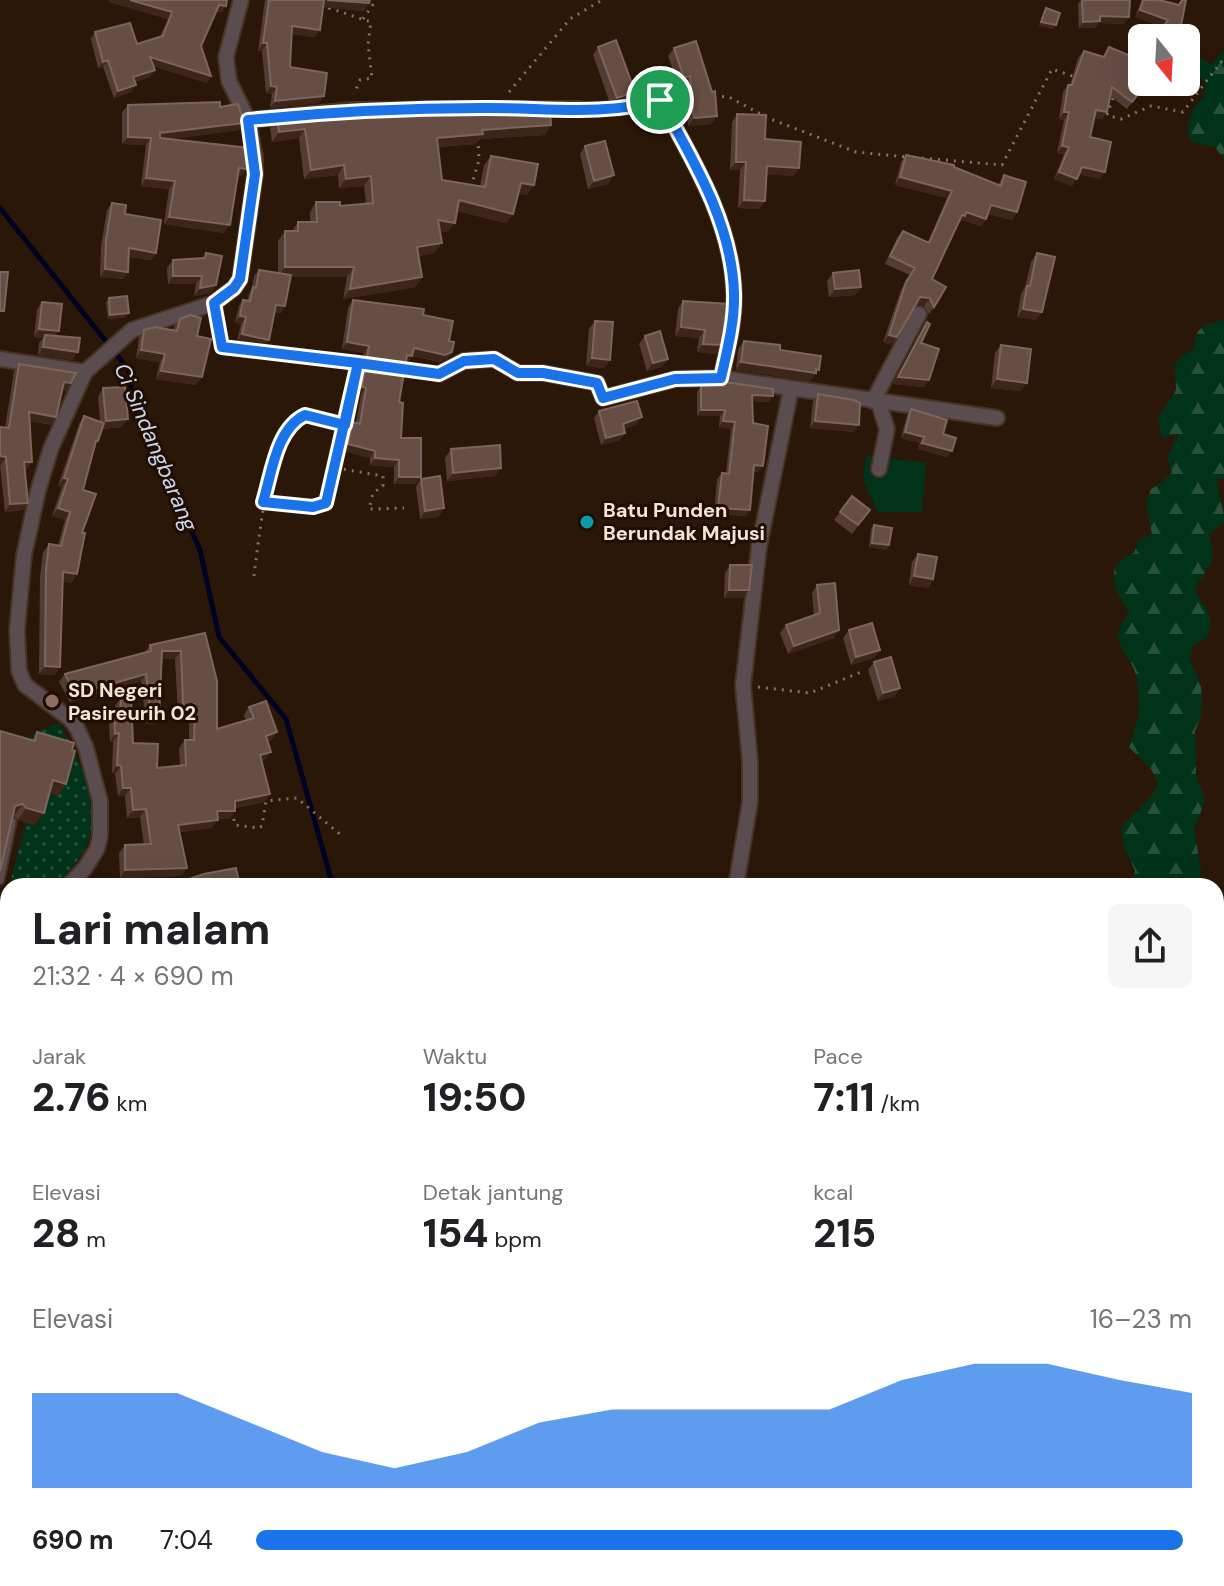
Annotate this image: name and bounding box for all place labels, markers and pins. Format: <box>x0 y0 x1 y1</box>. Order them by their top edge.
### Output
pin <box>626 66 694 134</box>
place label: Batu Punden Berundak Majusi <box>603 497 765 546</box>
marker: Batu Punden Berundak Majusi <box>578 513 596 531</box>
place label: SD Negeri Pasireurih 02 <box>68 677 196 726</box>
marker: SD Negeri Pasireurih 02 <box>43 692 61 710</box>

